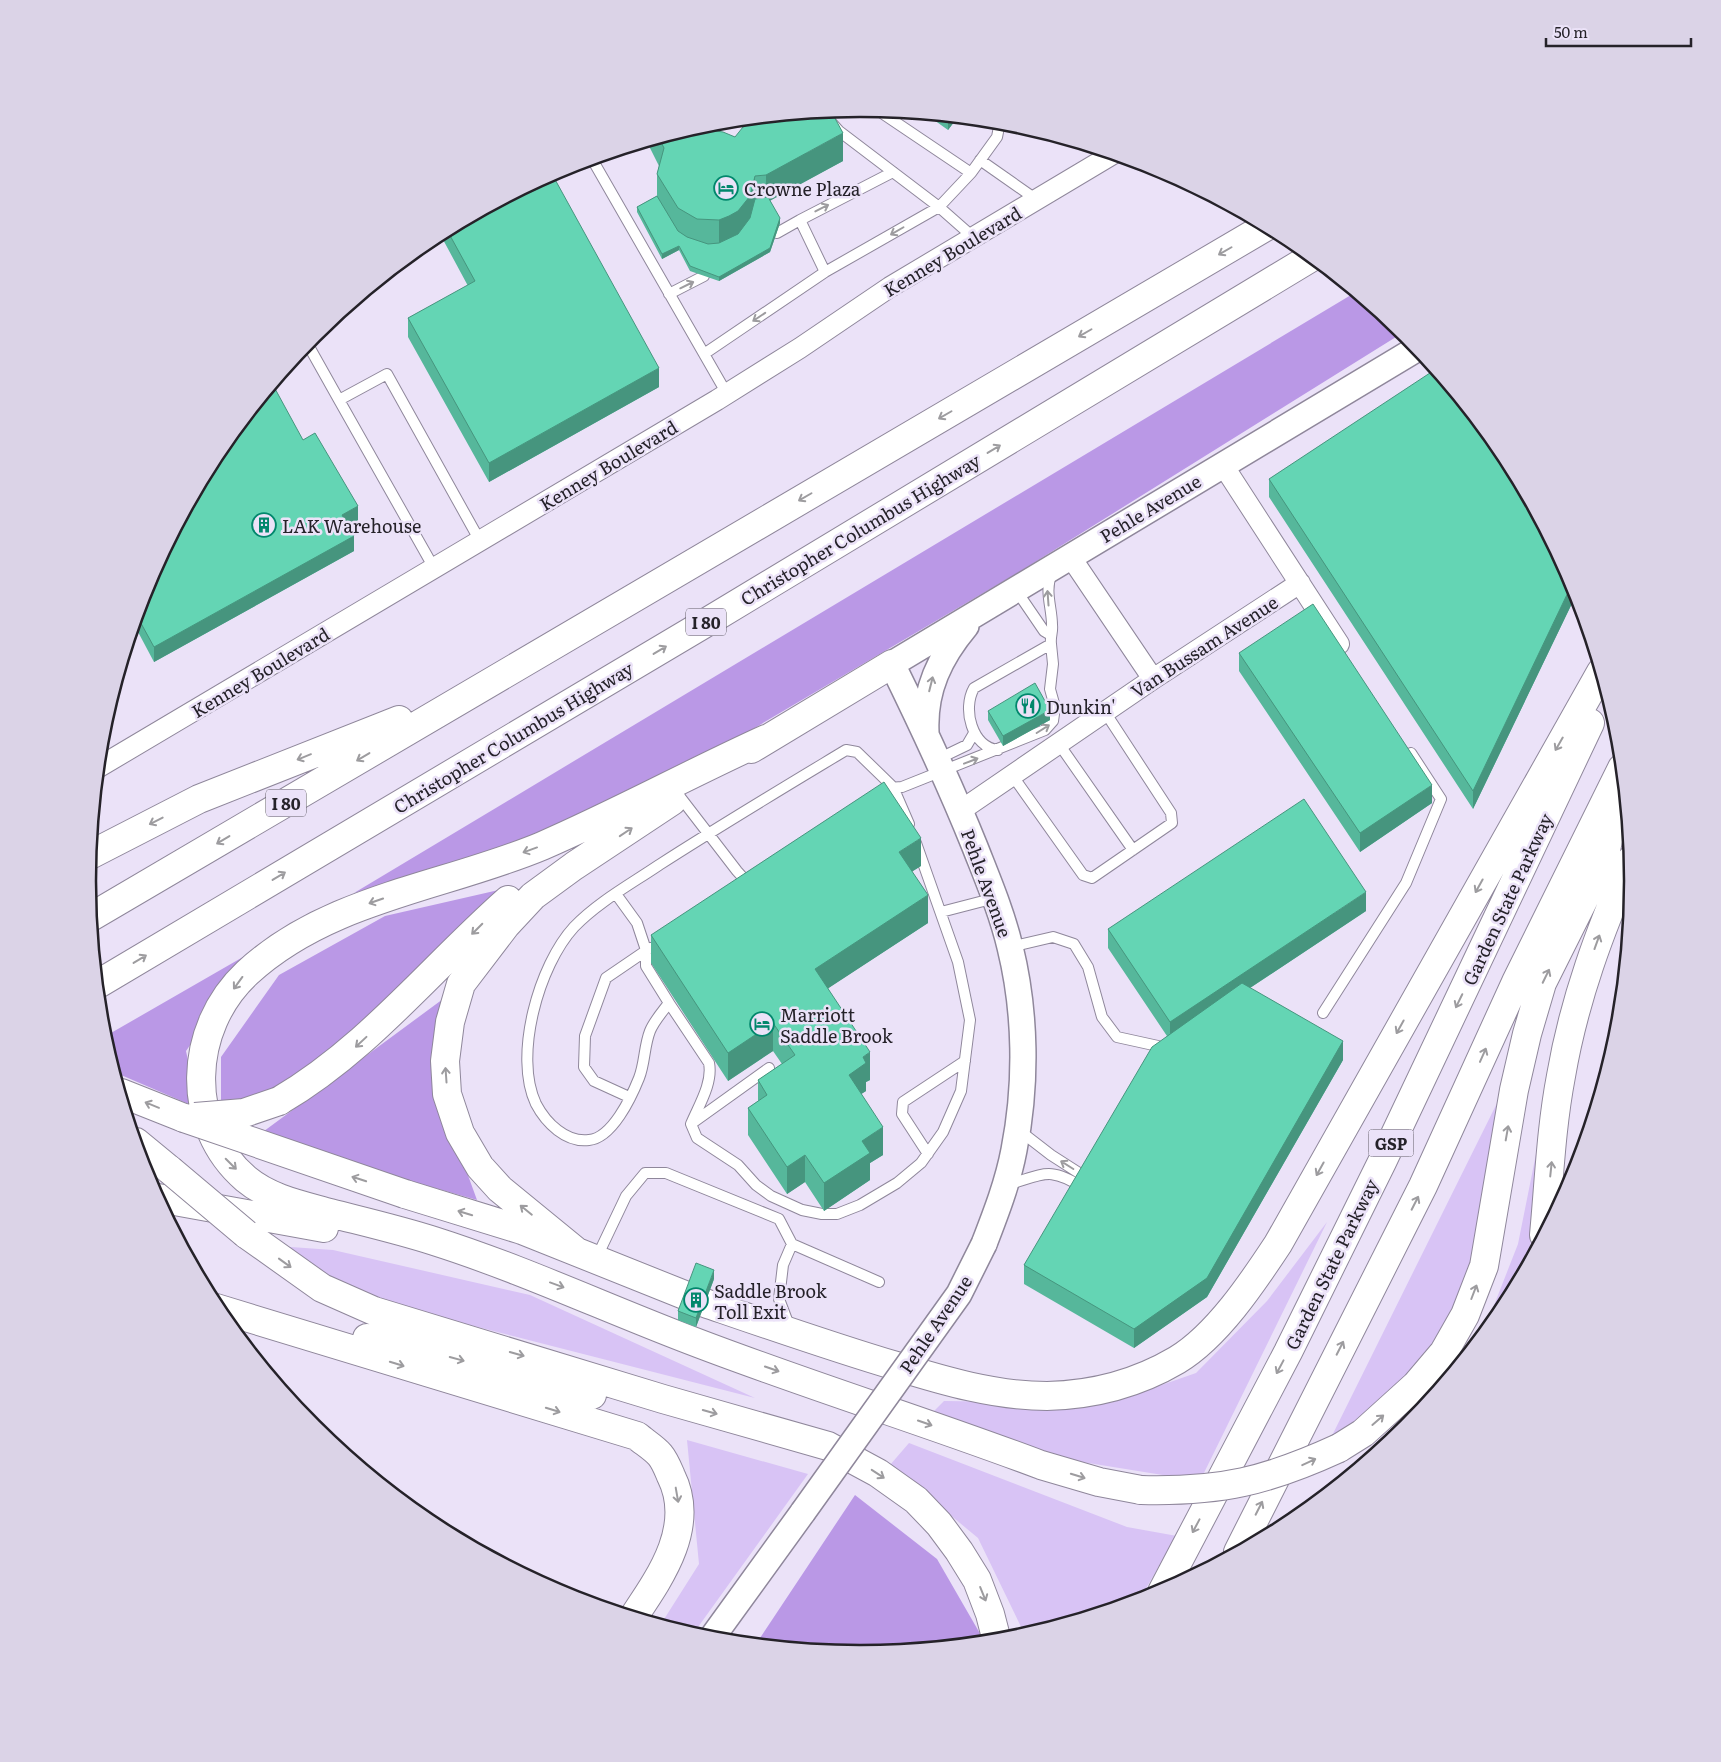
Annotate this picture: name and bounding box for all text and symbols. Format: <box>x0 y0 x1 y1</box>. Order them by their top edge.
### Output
scale bar <box>1546 15 1691 47</box>
text: 50 m <box>1554 20 1588 43</box>
hotel icon: Crowne Plaza <box>713 175 739 201</box>
place label: Crowne Plaza <box>744 175 861 202</box>
street label: Kenney Boulevard <box>878 199 1026 303</box>
one-way arrow <box>815 203 830 213</box>
one-way arrow <box>890 227 904 237</box>
one-way arrow <box>1219 246 1233 256</box>
one-way arrow <box>679 280 694 290</box>
one-way arrow <box>752 312 766 322</box>
one-way arrow <box>1078 328 1093 338</box>
one-way arrow <box>938 411 952 421</box>
street label: Kenney Boulevard <box>534 413 682 517</box>
one-way arrow <box>986 443 1000 453</box>
street label: Christopher Columbus Highway <box>735 446 986 612</box>
street label: Pehle Avenue <box>1094 467 1206 549</box>
one-way arrow <box>798 493 812 503</box>
building icon: LAK Warehouse <box>251 512 277 538</box>
place label: LAK Warehouse <box>282 512 421 539</box>
street label: Van Bussam Avenue <box>1125 588 1283 704</box>
one-way arrow <box>1044 591 1053 607</box>
road number: I 80 <box>686 608 726 636</box>
street label: Kenney Boulevard <box>186 620 334 724</box>
one-way arrow <box>652 644 666 654</box>
street label: Christopher Columbus Highway <box>388 654 639 820</box>
one-way arrow <box>927 677 937 693</box>
restaurant icon: Dunkin' <box>1015 693 1041 719</box>
place label: Dunkin' <box>1046 693 1115 720</box>
one-way arrow <box>1035 724 1049 734</box>
one-way arrow <box>1554 737 1564 751</box>
one-way arrow <box>297 753 312 762</box>
one-way arrow <box>356 753 370 763</box>
one-way arrow <box>963 756 978 765</box>
road number: I 80 <box>266 790 306 816</box>
street label: Garden State Parkway <box>1455 808 1559 990</box>
one-way arrow <box>149 817 164 826</box>
street label: Pehle Avenue <box>955 825 1019 941</box>
one-way arrow <box>619 827 633 837</box>
one-way arrow <box>216 835 230 845</box>
one-way arrow <box>523 846 539 855</box>
one-way arrow <box>272 871 286 881</box>
one-way arrow <box>1474 878 1484 892</box>
one-way arrow <box>369 897 384 906</box>
one-way arrow <box>471 923 483 935</box>
one-way arrow <box>1593 935 1602 950</box>
one-way arrow <box>132 954 146 964</box>
one-way arrow <box>1541 968 1551 983</box>
one-way arrow <box>233 976 243 990</box>
one-way arrow <box>1454 993 1463 1008</box>
place label: Marriott Saddle Brook <box>780 1001 894 1049</box>
hotel icon: Marriott Saddle Brook <box>749 1011 775 1037</box>
one-way arrow <box>1395 1020 1405 1035</box>
one-way arrow <box>354 1036 367 1048</box>
one-way arrow <box>1478 1048 1488 1063</box>
one-way arrow <box>441 1068 451 1084</box>
one-way arrow <box>145 1100 160 1109</box>
one-way arrow <box>1502 1125 1512 1141</box>
road number: GSP <box>1368 1130 1414 1156</box>
one-way arrow <box>225 1157 237 1170</box>
one-way arrow <box>1060 1160 1074 1170</box>
one-way arrow <box>1546 1161 1556 1177</box>
one-way arrow <box>1315 1162 1325 1176</box>
street label: Garden State Parkway <box>1278 1173 1384 1354</box>
one-way arrow <box>352 1174 367 1183</box>
one-way arrow <box>1411 1196 1420 1211</box>
one-way arrow <box>520 1205 533 1216</box>
one-way arrow <box>458 1207 474 1217</box>
one-way arrow <box>278 1258 292 1268</box>
street label: Pehle Avenue <box>892 1269 978 1379</box>
place label: Saddle Brook Toll Exit <box>714 1277 828 1325</box>
one-way arrow <box>548 1281 564 1290</box>
one-way arrow <box>1470 1284 1479 1300</box>
building icon: Saddle Brook Toll Exit <box>683 1287 709 1313</box>
one-way arrow <box>1336 1340 1346 1355</box>
one-way arrow <box>508 1349 524 1359</box>
one-way arrow <box>448 1355 464 1364</box>
one-way arrow <box>388 1359 404 1369</box>
one-way arrow <box>1275 1359 1285 1374</box>
one-way arrow <box>763 1365 779 1374</box>
one-way arrow <box>544 1406 560 1416</box>
one-way arrow <box>702 1408 718 1418</box>
one-way arrow <box>1371 1414 1384 1425</box>
one-way arrow <box>917 1419 932 1428</box>
one-way arrow <box>1301 1457 1316 1467</box>
one-way arrow <box>871 1469 885 1479</box>
one-way arrow <box>1070 1472 1086 1482</box>
one-way arrow <box>673 1487 682 1503</box>
one-way arrow <box>1255 1501 1265 1516</box>
one-way arrow <box>1191 1518 1200 1533</box>
one-way arrow <box>979 1587 988 1602</box>

